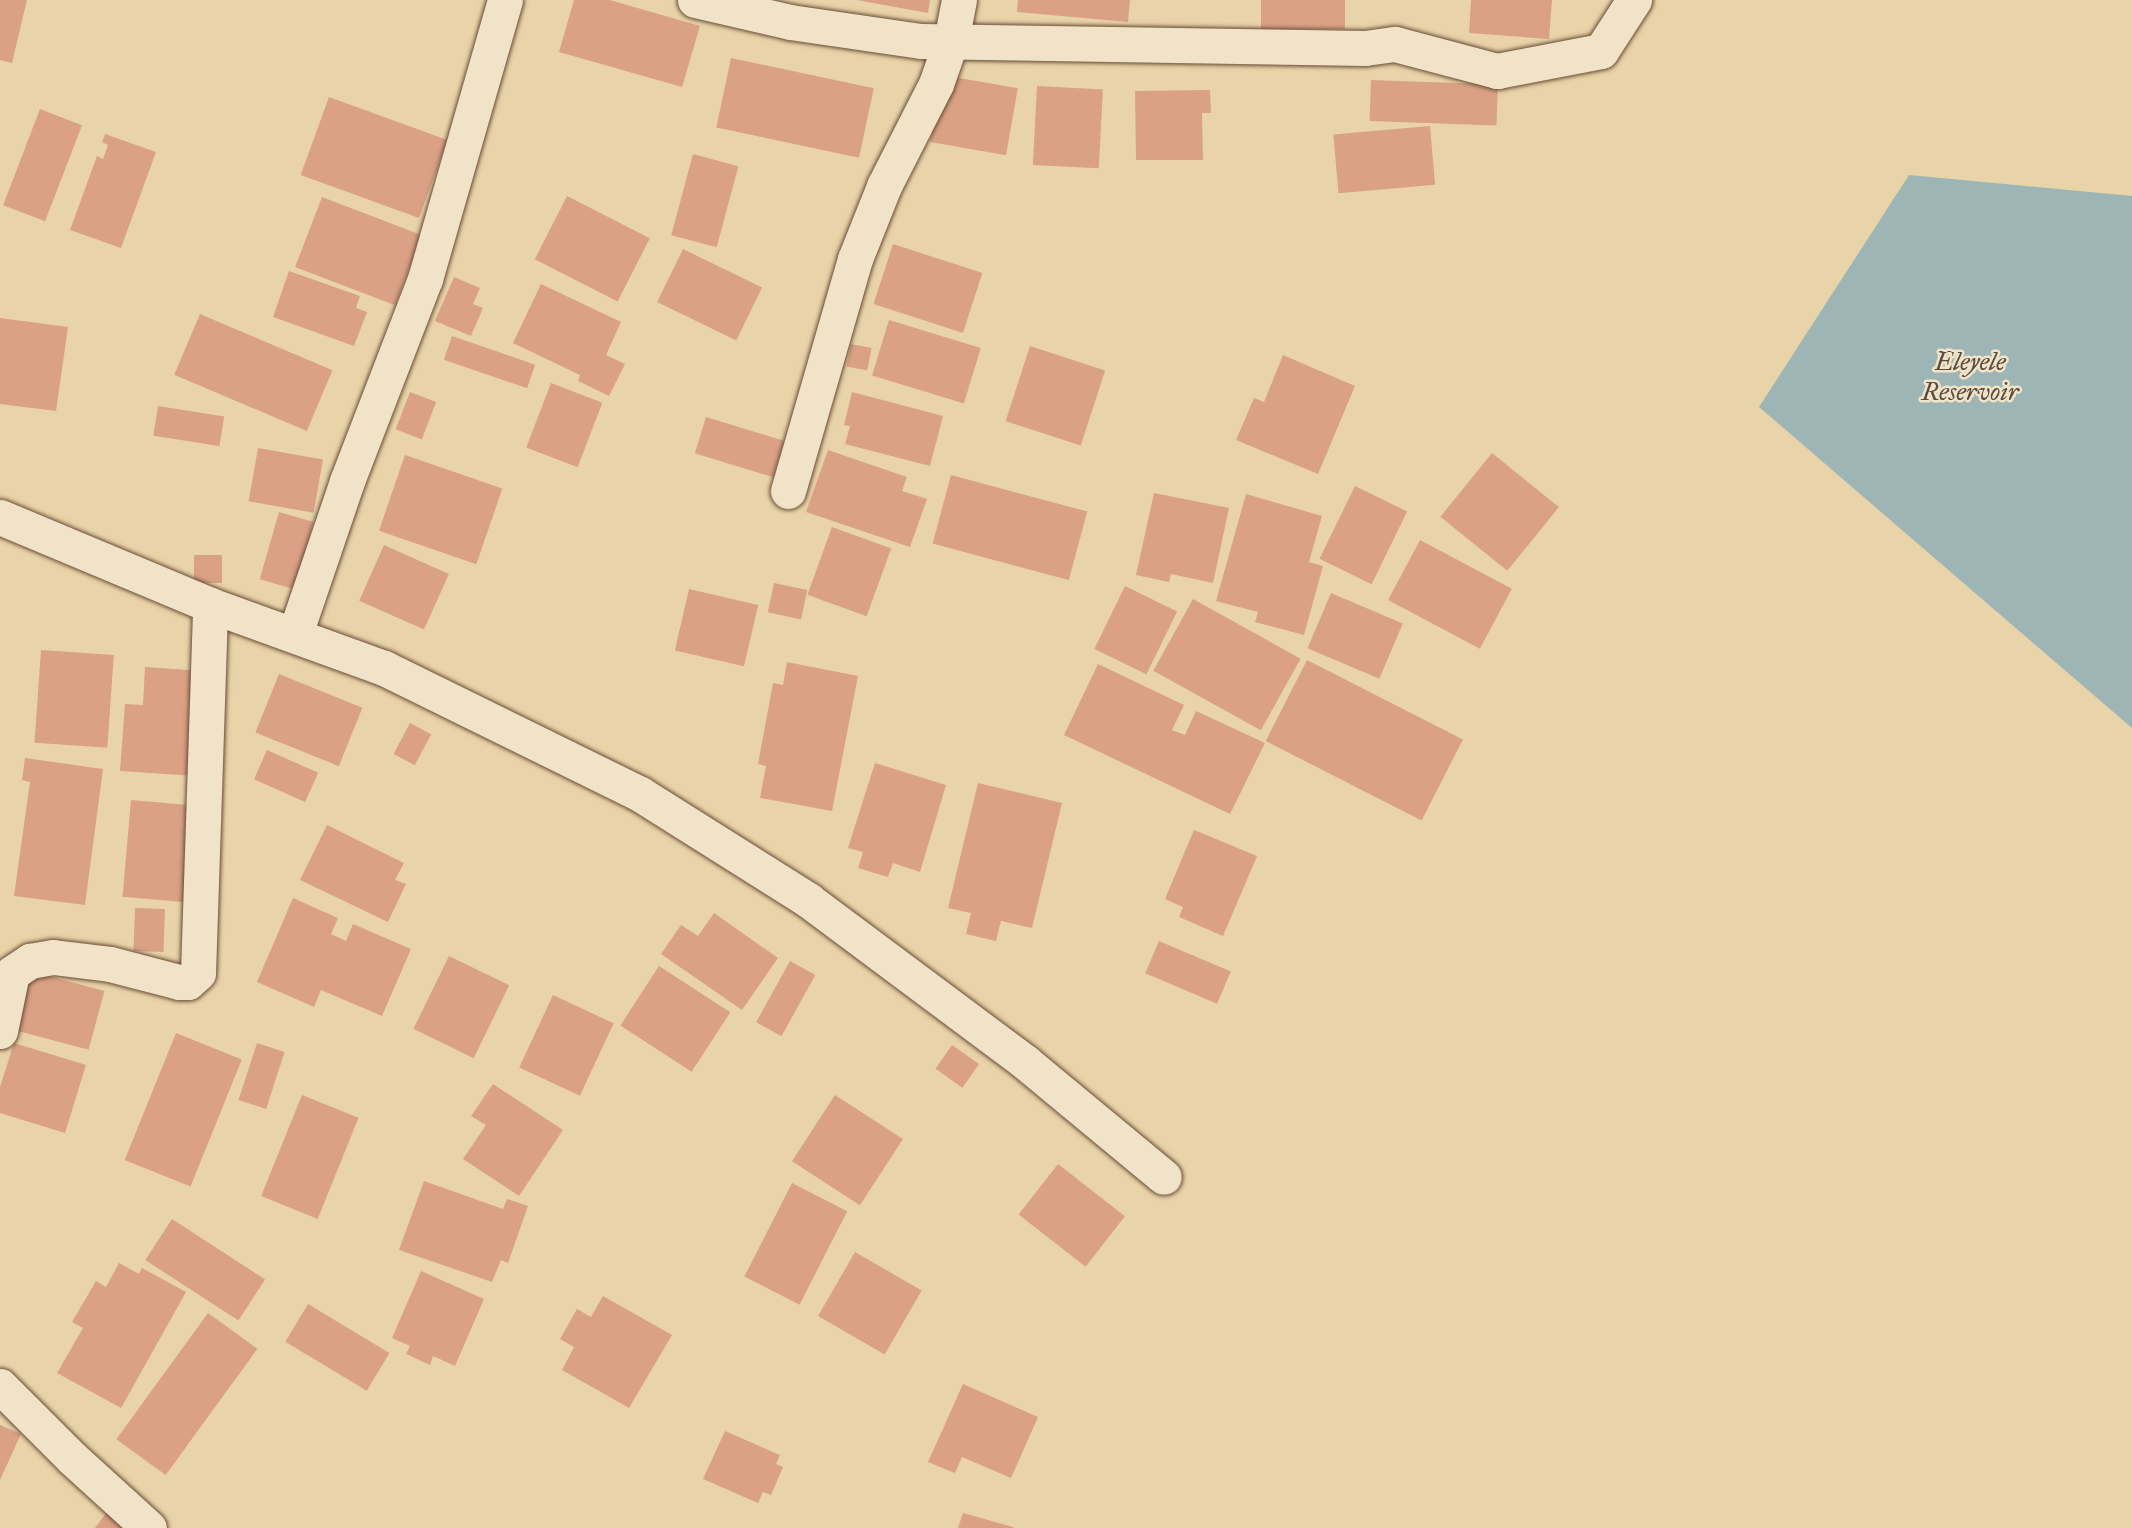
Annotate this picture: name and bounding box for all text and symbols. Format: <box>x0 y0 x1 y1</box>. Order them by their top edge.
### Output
water label: Eleyele Reservoir <box>1921 346 2019 408</box>

